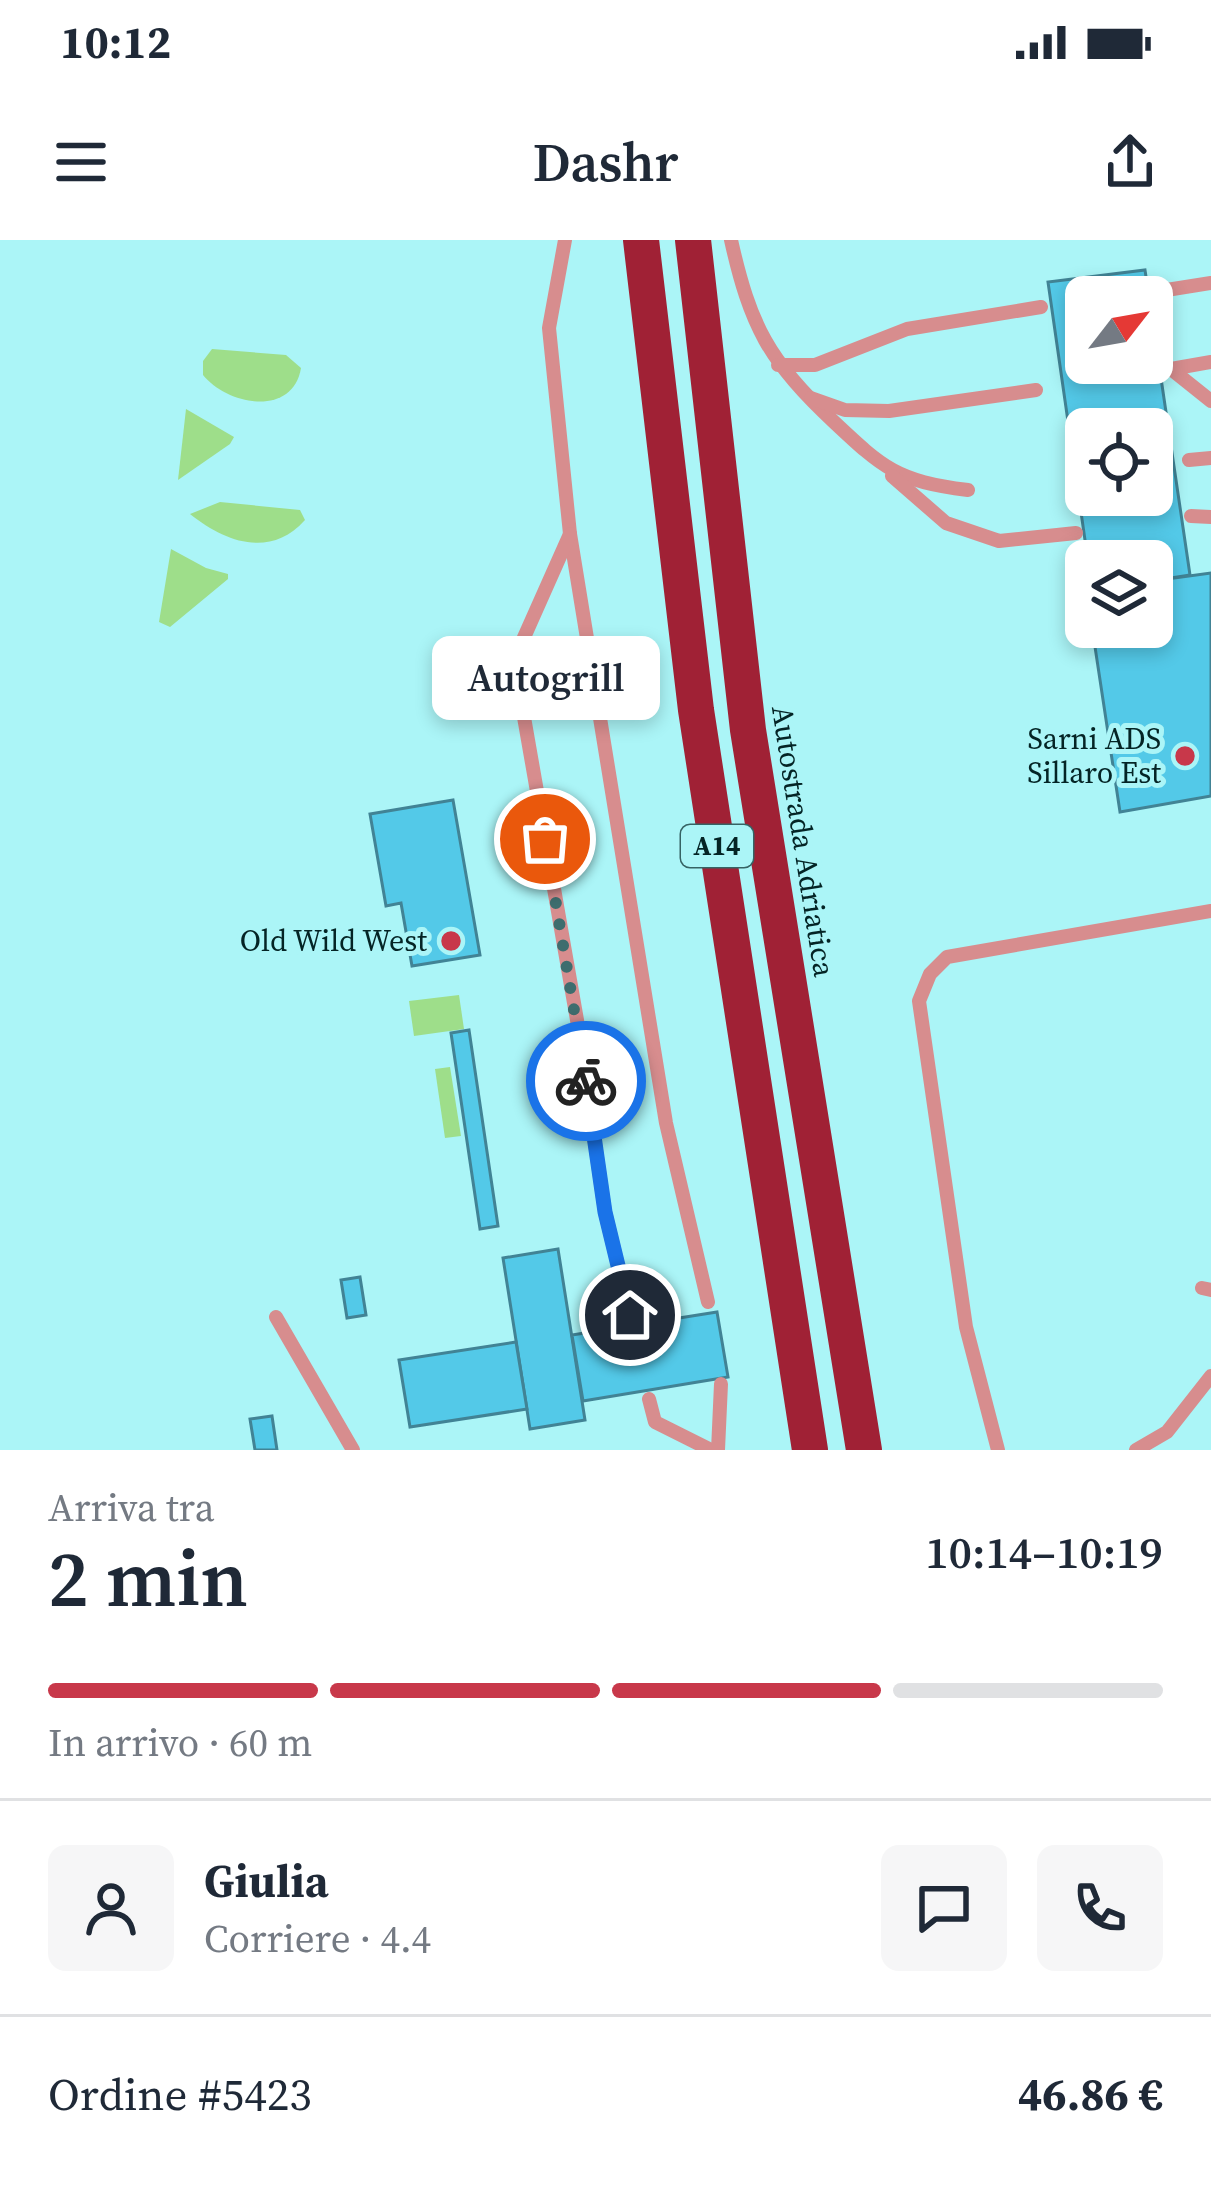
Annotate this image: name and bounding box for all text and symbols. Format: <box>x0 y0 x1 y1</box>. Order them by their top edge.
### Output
text: 10:12 <box>60 11 171 73</box>
text: Dashr <box>533 125 678 199</box>
icon: menu <box>48 129 114 195</box>
icon: share <box>1097 129 1163 195</box>
north arrow <box>1065 276 1173 384</box>
map controls <box>1065 276 1173 648</box>
button: locate <box>1065 408 1173 516</box>
button: layers <box>1065 540 1173 648</box>
callout: Autogrill <box>431 635 659 719</box>
text: Autogrill <box>467 651 625 704</box>
street label: Autostrada Adriatica <box>762 702 845 980</box>
place label: Sarni ADS Sillaro Est <box>1027 718 1161 793</box>
marker: Sarni ADS Sillaro Est <box>1172 743 1198 769</box>
pin <box>494 788 596 890</box>
icon: bag <box>512 806 578 872</box>
road number: A14 <box>681 825 753 867</box>
place label: Old Wild West <box>240 920 427 961</box>
marker: Old Wild West <box>438 928 464 954</box>
courier <box>526 1021 646 1141</box>
icon: bike <box>553 1048 619 1114</box>
pin <box>579 1264 681 1366</box>
icon: home <box>597 1282 663 1348</box>
text: Arriva tra <box>48 1481 215 1534</box>
text: 10:14–10:19 <box>925 1521 1163 1583</box>
text: 2 min <box>48 1525 248 1632</box>
text: In arrivo · 60 m <box>48 1716 312 1769</box>
button: person <box>48 1845 174 1971</box>
button: chat <box>881 1845 1007 1971</box>
button: phone <box>1037 1845 1163 1971</box>
text: Giulia <box>204 1850 329 1912</box>
text: Corriere · 4.4 <box>204 1912 431 1965</box>
text: Ordine #5423 <box>48 2063 312 2125</box>
text: 46.86 € <box>1018 2063 1163 2125</box>

